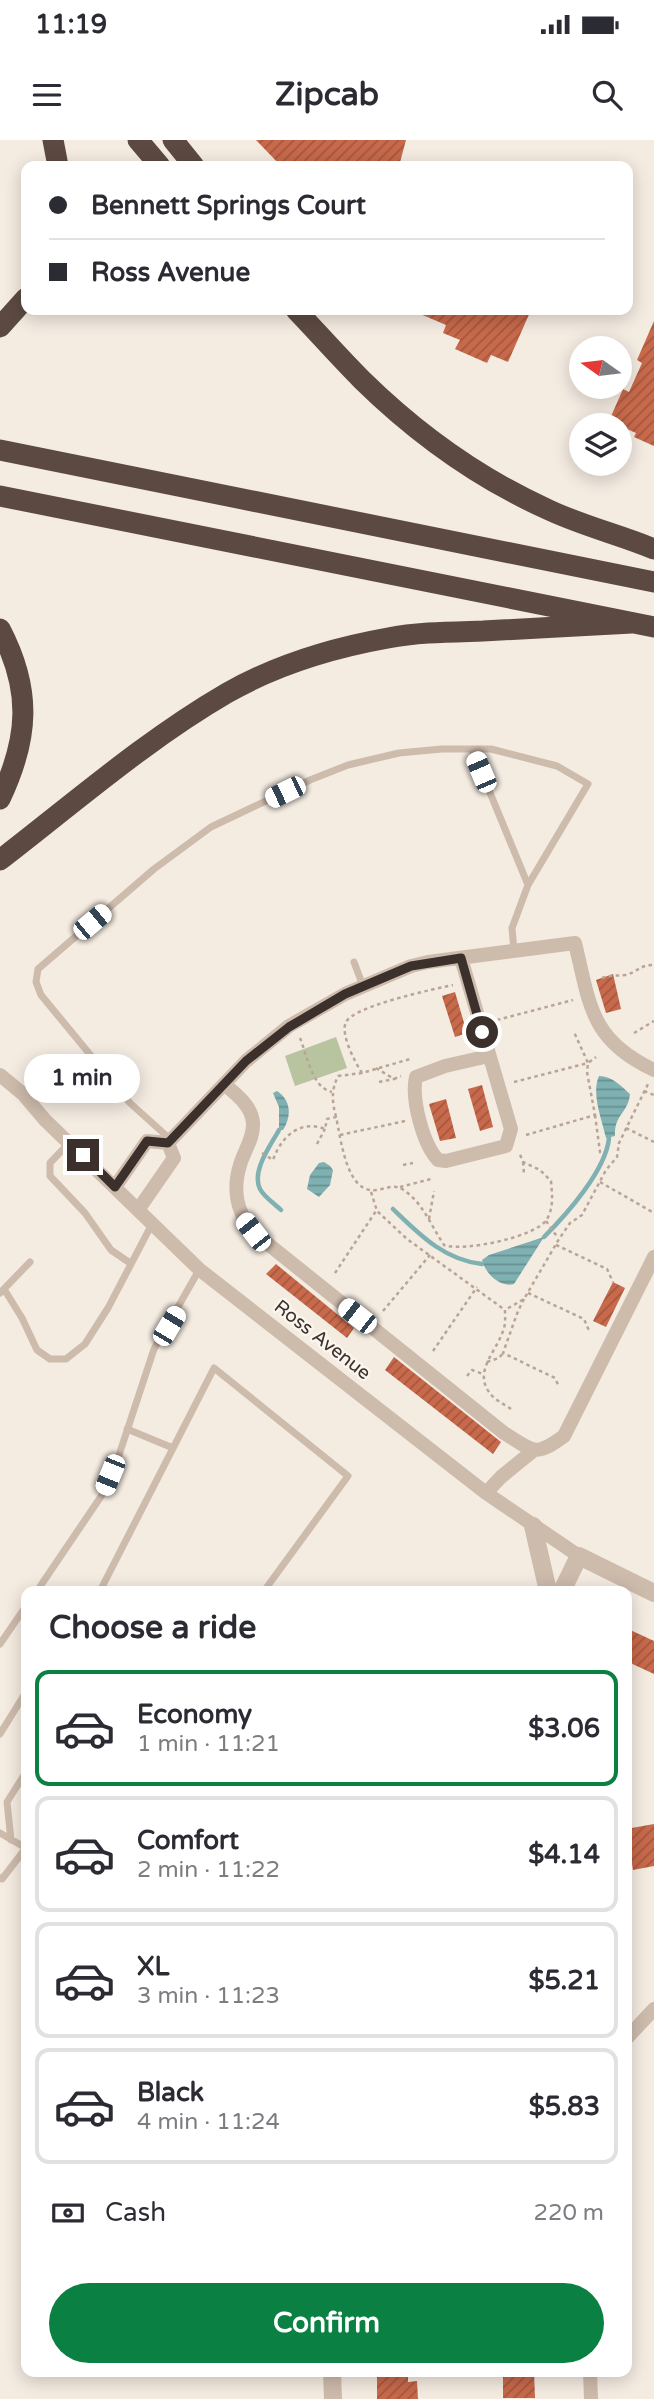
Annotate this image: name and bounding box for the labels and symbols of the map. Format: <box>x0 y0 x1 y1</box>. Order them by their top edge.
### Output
north arrow <box>569 336 632 399</box>
car <box>464 749 499 795</box>
car <box>262 773 309 811</box>
car <box>70 900 115 944</box>
route start <box>466 1016 498 1048</box>
callout: 1 min <box>25 1054 141 1102</box>
route end <box>67 1139 99 1171</box>
car <box>232 1209 275 1255</box>
street label: Ross Avenue <box>270 1295 375 1384</box>
car <box>334 1295 381 1337</box>
car <box>150 1303 189 1349</box>
car <box>93 1452 128 1498</box>

